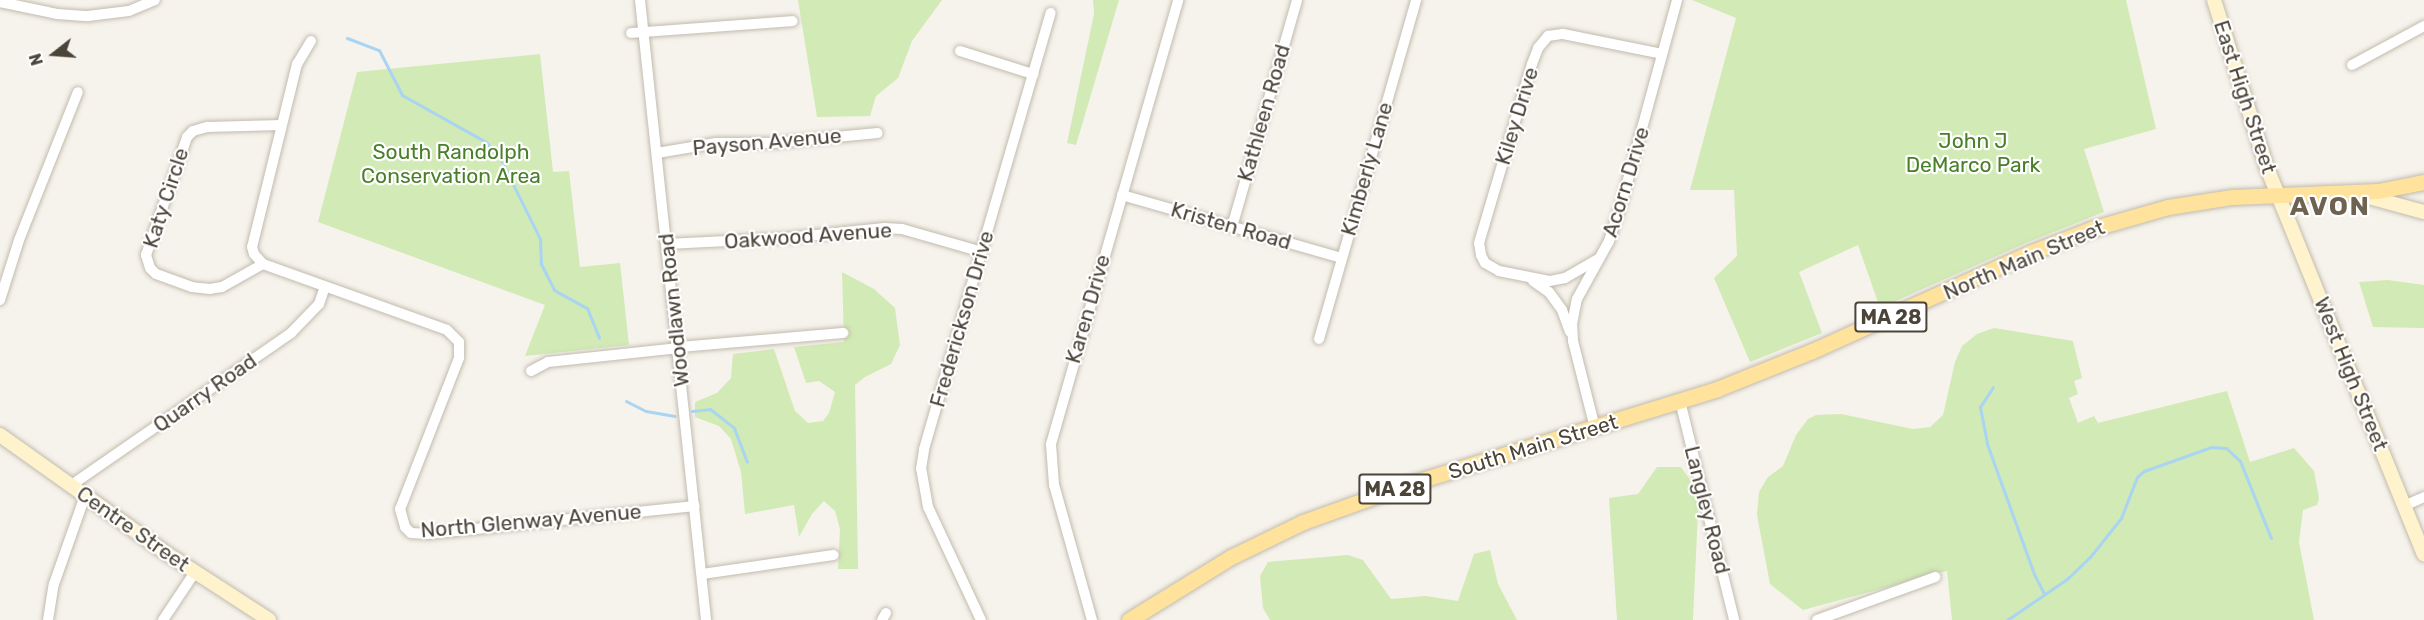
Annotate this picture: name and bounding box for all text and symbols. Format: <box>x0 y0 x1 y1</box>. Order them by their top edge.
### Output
street label: East High Street <box>2208 17 2282 177</box>
north arrow <box>24 24 84 84</box>
street label: Kathleen Road <box>1232 42 1296 184</box>
text: N <box>26 51 47 68</box>
street label: Kiley Drive <box>1490 64 1544 168</box>
street label: Kimberly Lane <box>1336 99 1398 239</box>
street label: Payson Avenue <box>691 123 843 161</box>
street label: Acorn Drive <box>1597 124 1655 240</box>
park label: John J DeMarco Park <box>1906 128 2040 178</box>
park label: South Randolph Conservation Area <box>361 139 541 189</box>
street label: Katy Circle <box>138 145 194 251</box>
district label: AVON <box>2290 191 2370 223</box>
street label: Kristen Road <box>1168 197 1294 255</box>
street label: North Main Street <box>1940 215 2108 305</box>
street label: Oakwood Avenue <box>723 218 893 254</box>
street label: Frederickson Drive <box>925 228 999 410</box>
street label: Woodlawn Road <box>653 232 695 388</box>
street label: Karen Drive <box>1060 252 1116 366</box>
street label: West High Street <box>2309 294 2393 454</box>
road number: MA 28 <box>1854 300 1928 334</box>
street label: Quarry Road <box>148 348 262 438</box>
street label: South Main Street <box>1445 409 1621 485</box>
street label: Langley Road <box>1679 443 1735 577</box>
road number: MA 28 <box>1358 472 1432 506</box>
street label: Centre Street <box>72 481 194 577</box>
street label: North Glenway Avenue <box>419 499 643 543</box>

